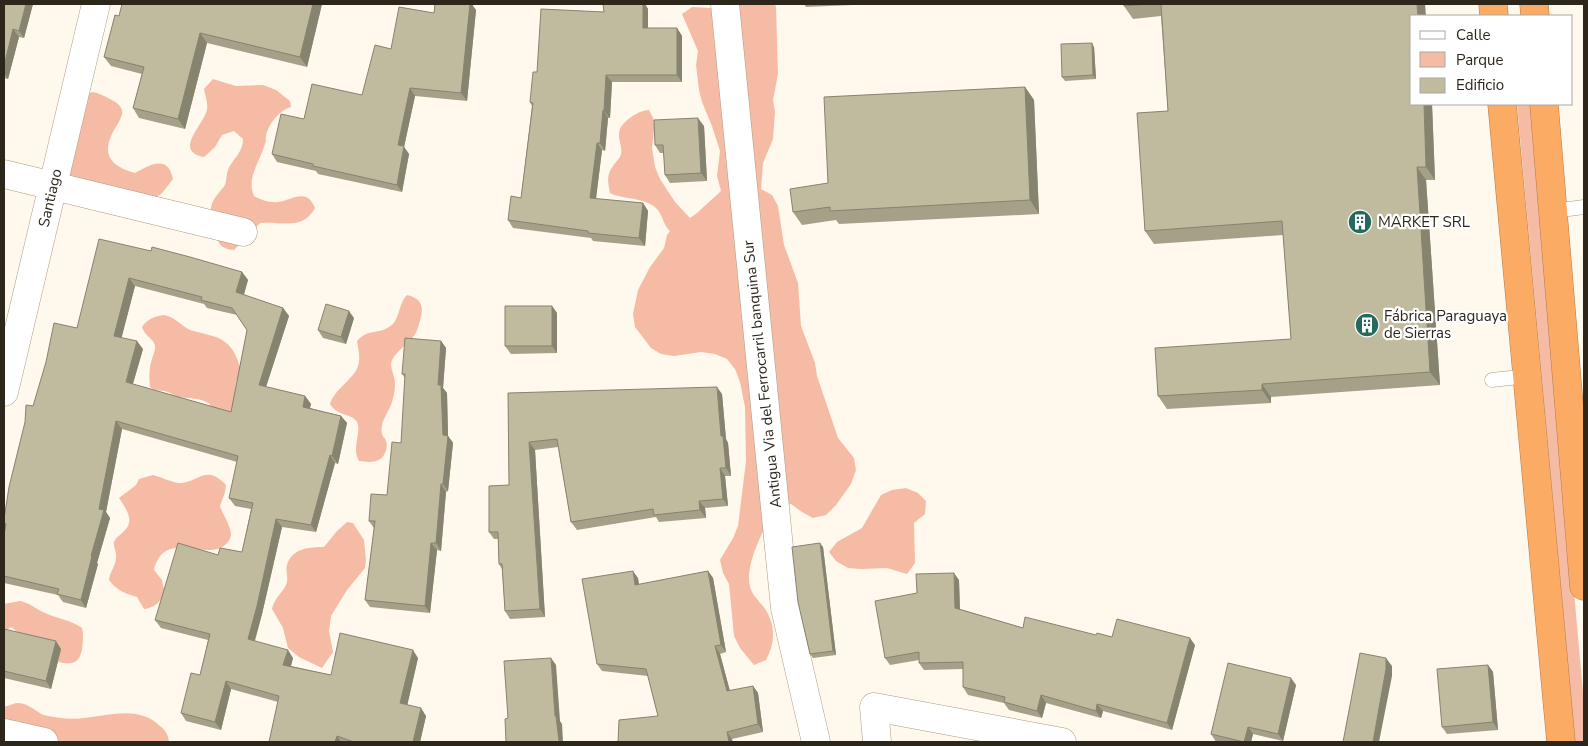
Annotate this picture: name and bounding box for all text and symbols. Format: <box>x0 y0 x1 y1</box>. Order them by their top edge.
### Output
legend <box>1410 15 1573 105</box>
text: Calle <box>1456 25 1491 45</box>
text: Parque <box>1456 50 1504 70</box>
text: Edificio <box>1456 75 1504 95</box>
street label: Santiago <box>34 167 66 229</box>
building icon: MARKET SRL <box>1347 209 1373 235</box>
place label: MARKET SRL <box>1378 212 1470 232</box>
street label: Antigua Via del Ferrocarril banquina Sur <box>738 238 786 509</box>
place label: Fábrica Paraguaya de Sierras <box>1384 306 1507 343</box>
building icon: Fábrica Paraguaya de Sierras <box>1354 312 1380 338</box>

